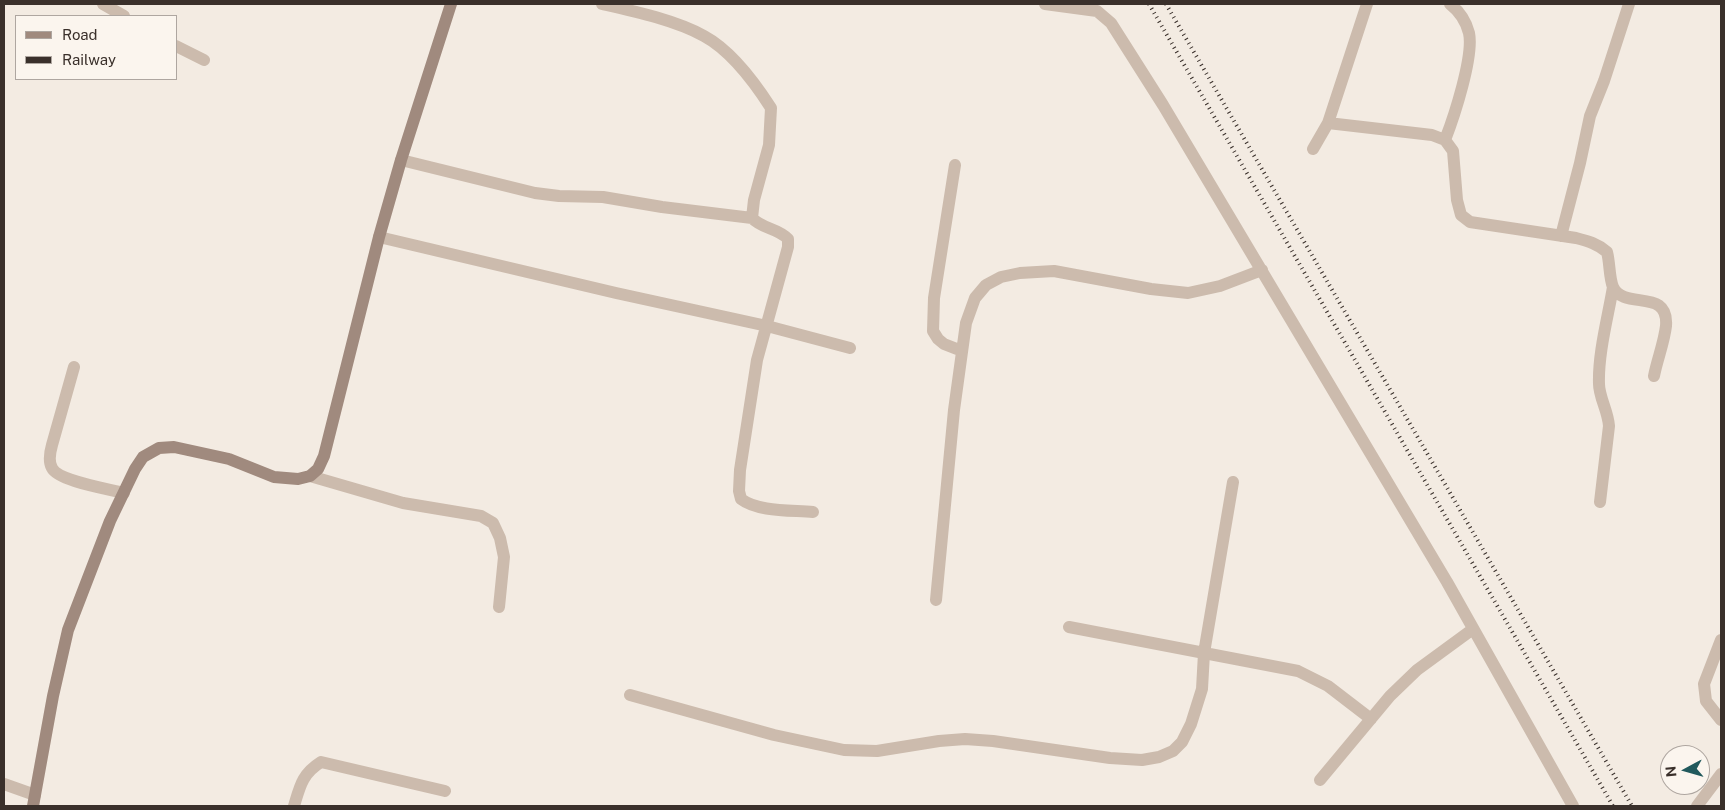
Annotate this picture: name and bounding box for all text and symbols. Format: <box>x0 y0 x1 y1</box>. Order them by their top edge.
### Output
legend <box>15 15 178 80</box>
text: Road <box>62 26 98 43</box>
text: Railway <box>62 51 116 68</box>
north arrow <box>1660 745 1710 795</box>
text: N <box>1663 765 1680 778</box>

